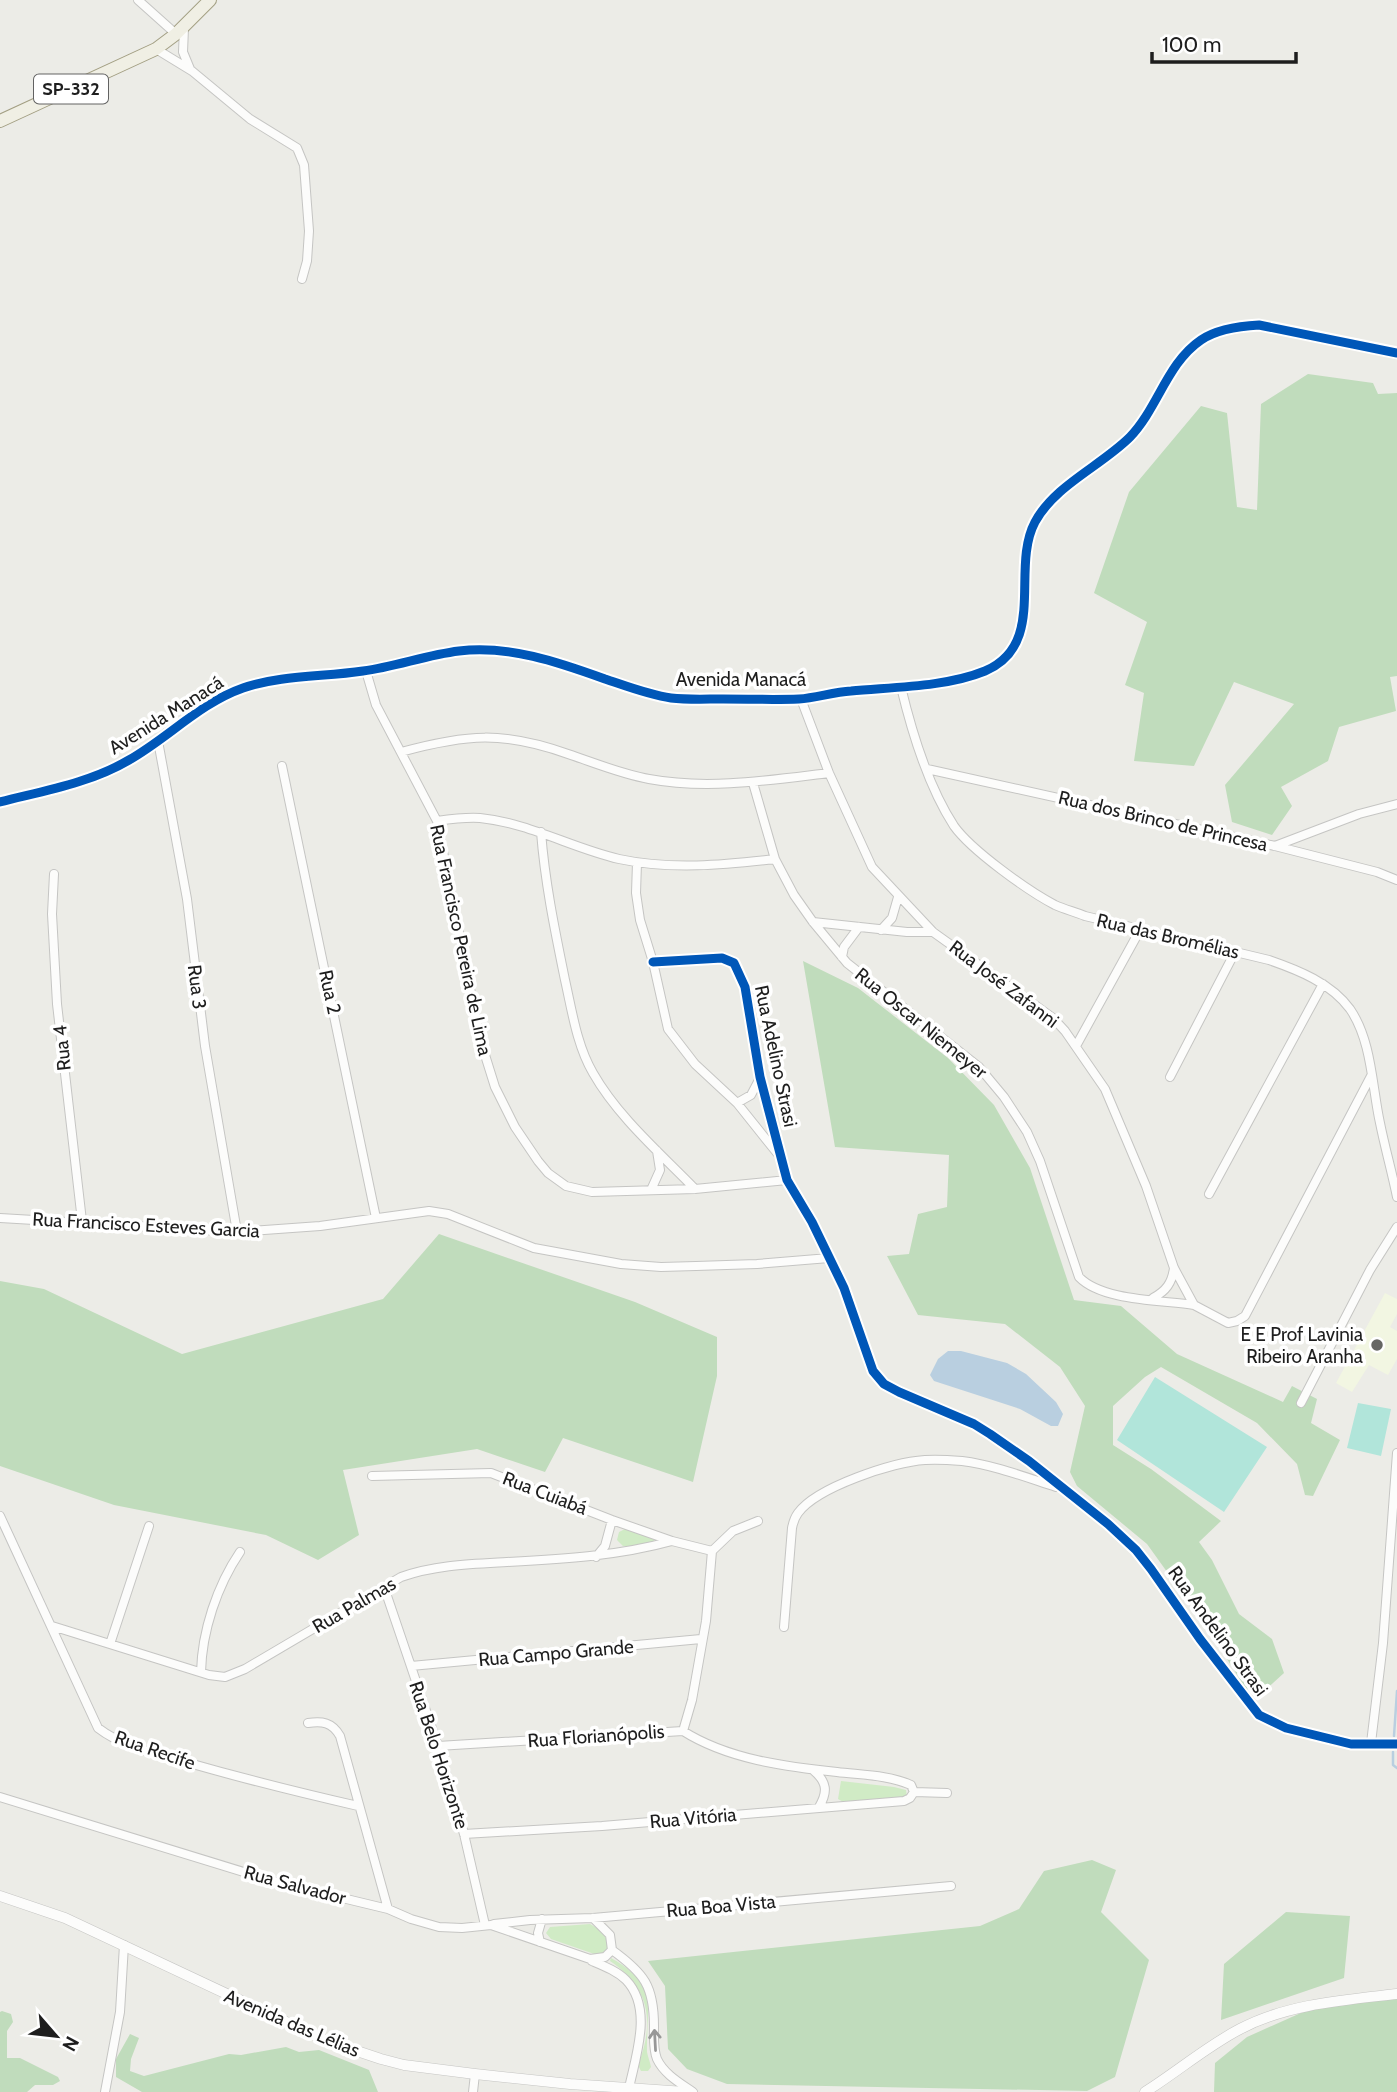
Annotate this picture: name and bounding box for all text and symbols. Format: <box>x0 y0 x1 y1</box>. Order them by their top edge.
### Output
scale bar <box>1152 21 1296 65</box>
text: 100 m <box>1162 32 1221 57</box>
road number: SP-332 <box>34 74 108 104</box>
street label: Avenida Manacá <box>676 668 806 691</box>
street label: Avenida Manacá <box>105 671 227 759</box>
street label: Rua dos Brinco de Princesa <box>1056 786 1270 856</box>
street label: Rua Francisco Pereira de Lima <box>425 822 497 1058</box>
street label: Rua das Bromélias <box>1094 908 1242 964</box>
street label: Rua José Zafanni <box>945 935 1063 1033</box>
street label: Rua 3 <box>183 963 211 1011</box>
street label: Rua Oscar Niemeyer <box>850 963 992 1083</box>
street label: Rua 2 <box>314 968 346 1016</box>
street label: Rua Adelino Strasi <box>750 983 802 1129</box>
street label: Rua 4 <box>48 1024 76 1072</box>
street label: Rua Francisco Esteves Garcia <box>32 1208 260 1242</box>
place label: E E Prof Lavinia Ribeiro Aranha <box>1241 1323 1363 1368</box>
marker: E E Prof Lavinia Ribeiro Aranha <box>1369 1337 1385 1353</box>
street label: Rua Cuiabá <box>499 1466 591 1520</box>
street label: Rua Andelino Strasi <box>1163 1561 1273 1701</box>
street label: Rua Palmas <box>308 1572 400 1638</box>
street label: Rua Campo Grande <box>477 1635 635 1671</box>
street label: Rua Belo Horizonte <box>404 1678 474 1832</box>
street label: Rua Florianópolis <box>527 1720 665 1752</box>
street label: Rua Recife <box>112 1725 199 1775</box>
street label: Rua Vitória <box>649 1803 737 1833</box>
street label: Rua Salvador <box>242 1860 348 1910</box>
street label: Rua Boa Vista <box>665 1890 777 1922</box>
street label: Avenida das Lélias <box>221 1984 363 2062</box>
north arrow <box>21 2001 91 2071</box>
one-way arrow <box>648 2029 661 2052</box>
text: N <box>57 2032 84 2055</box>

